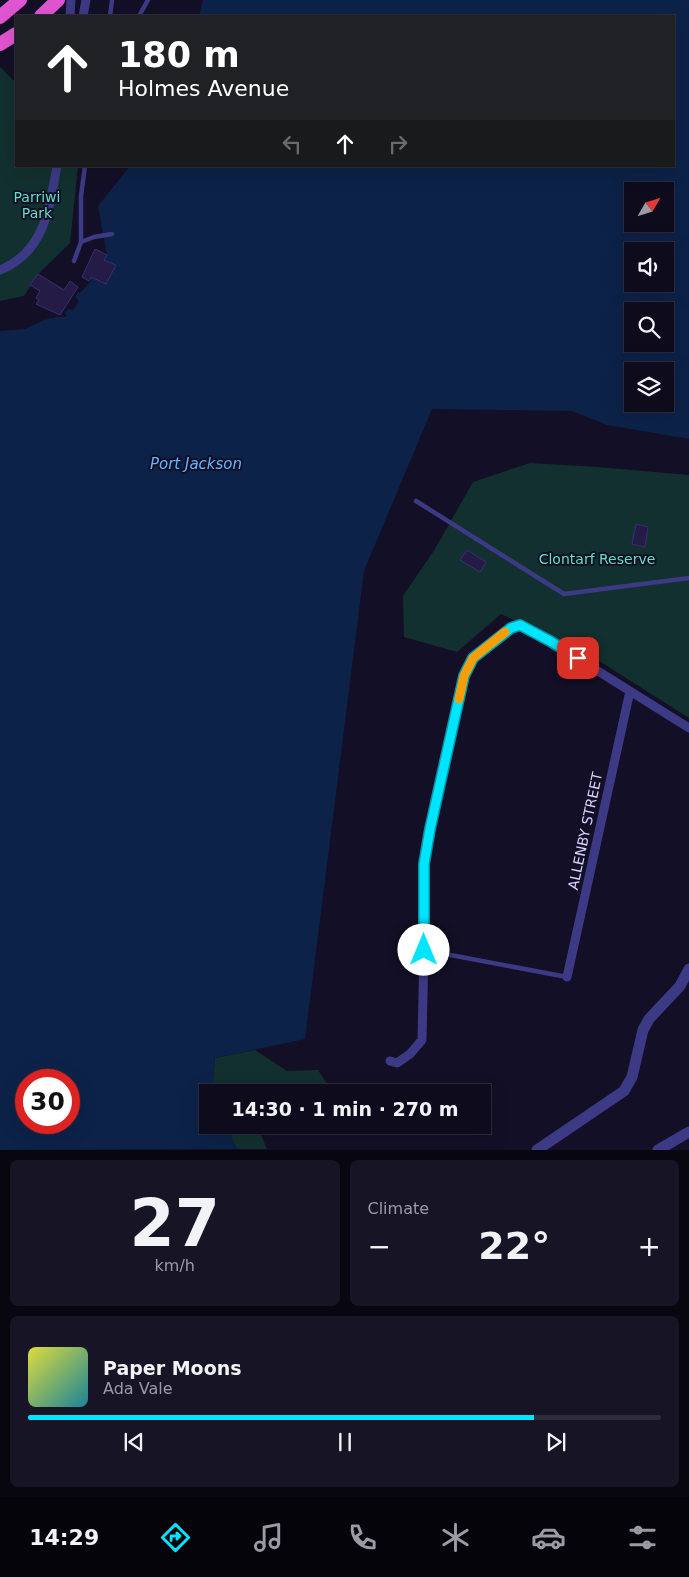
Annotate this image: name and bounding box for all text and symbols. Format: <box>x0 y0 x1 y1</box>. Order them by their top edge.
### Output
icon: ahead <box>35 35 100 100</box>
text: 180 m <box>118 35 240 75</box>
text: Holmes Avenue <box>118 76 289 101</box>
icon: left <box>278 130 306 158</box>
icon: ahead <box>331 130 359 158</box>
icon: right <box>384 130 412 158</box>
north arrow <box>624 182 674 232</box>
map controls <box>624 182 674 412</box>
park label: Parriwi Park <box>14 189 60 221</box>
button: sound <box>624 242 674 292</box>
button: search <box>624 302 674 352</box>
button: layers <box>624 362 674 412</box>
water label: Port Jackson <box>150 455 242 473</box>
park label: Clontarf Reserve <box>539 551 655 567</box>
pin <box>557 637 599 679</box>
icon: arrive <box>564 644 592 672</box>
street label: ALLENBY STREET <box>565 770 605 891</box>
position arrow <box>397 923 449 975</box>
speed limit sign: 30 <box>15 1069 80 1134</box>
text: 14:30 · 1 min · 270 m <box>231 1098 459 1120</box>
text: 27 <box>130 1186 220 1261</box>
text: Climate <box>368 1199 429 1218</box>
text: 22° <box>478 1224 550 1268</box>
text: − <box>368 1230 391 1263</box>
text: + <box>638 1230 661 1263</box>
text: km/h <box>155 1256 195 1275</box>
text: Paper Moons <box>103 1357 242 1379</box>
text: Ada Vale <box>103 1379 173 1398</box>
icon: previous <box>120 1428 148 1456</box>
icon: pause <box>331 1428 359 1456</box>
icon: next <box>542 1428 570 1456</box>
icon: directions <box>158 1520 193 1555</box>
icon: music <box>251 1520 286 1555</box>
icon: phone <box>345 1520 380 1555</box>
icon: climate <box>438 1520 473 1555</box>
icon: car <box>531 1520 566 1555</box>
icon: filters <box>625 1520 660 1555</box>
text: 14:29 <box>29 1525 99 1550</box>

